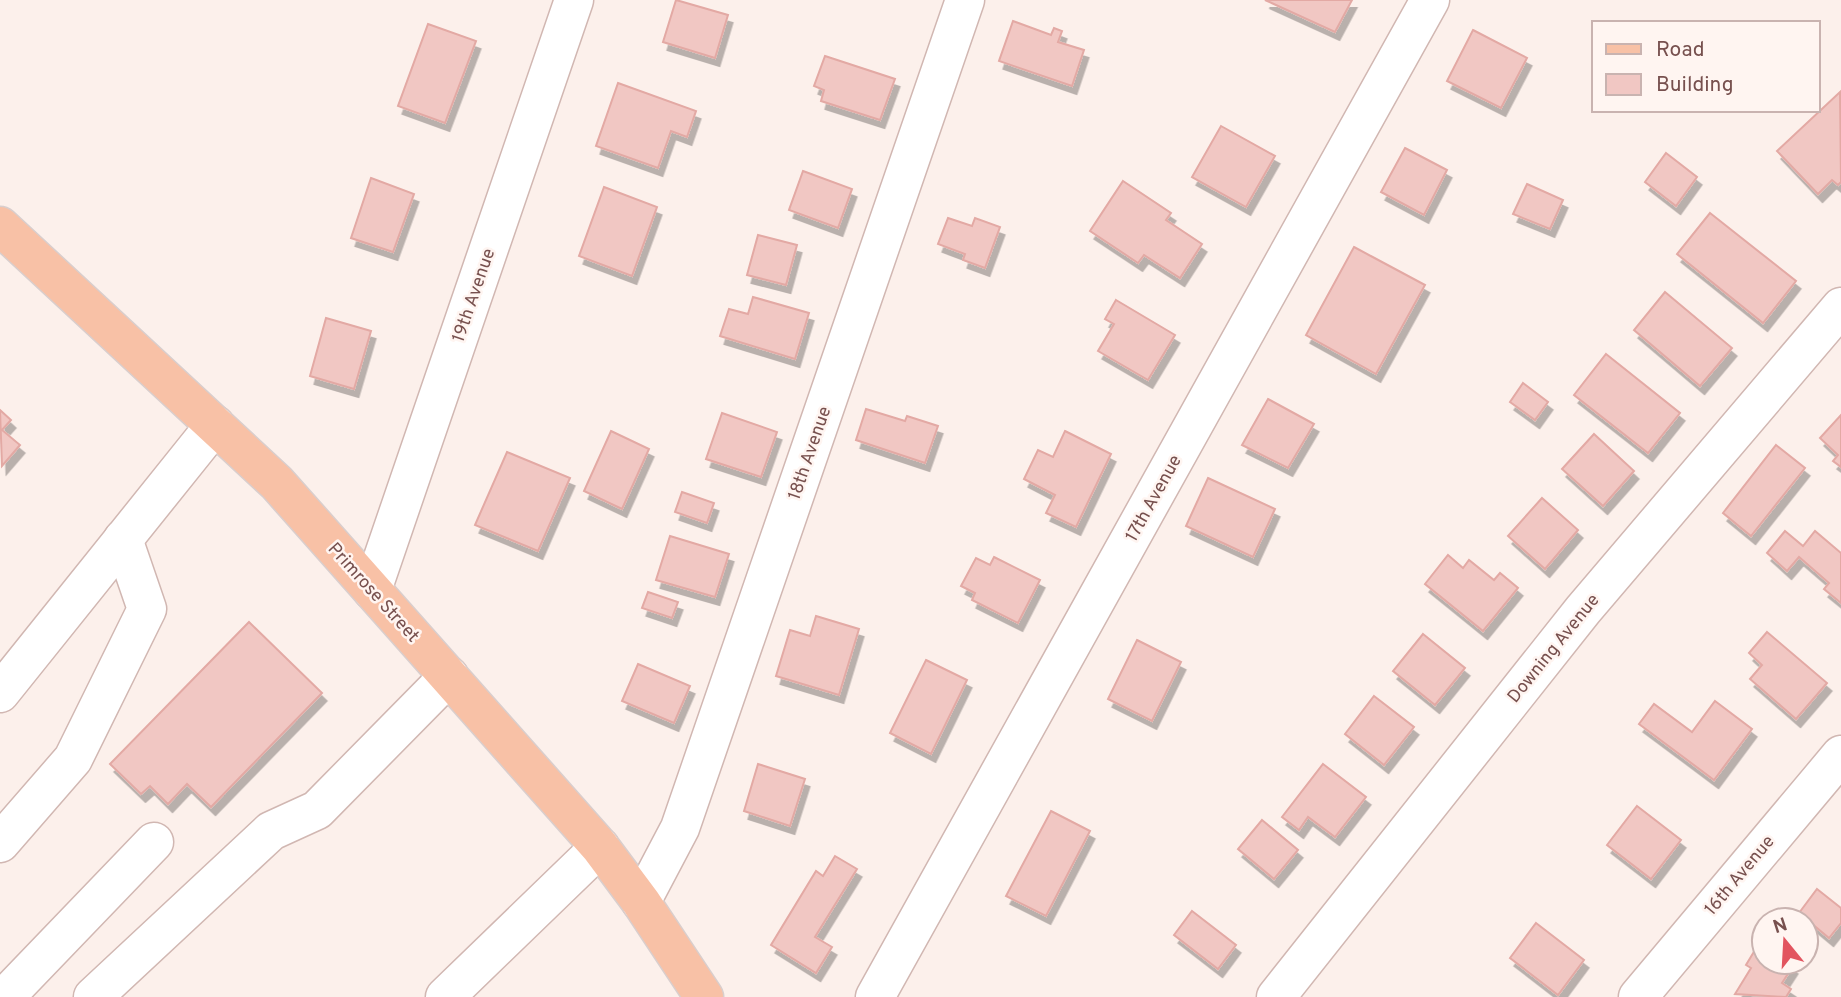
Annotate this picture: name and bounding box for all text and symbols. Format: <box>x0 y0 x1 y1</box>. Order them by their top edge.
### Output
legend <box>1592 21 1820 112</box>
text: Road <box>1656 37 1705 64</box>
text: Building <box>1656 72 1734 99</box>
street label: 19th Avenue <box>448 246 501 345</box>
street label: 18th Avenue <box>784 404 837 503</box>
street label: 17th Avenue <box>1121 451 1188 546</box>
street label: Primrose Street <box>322 538 424 648</box>
street label: Downing Avenue <box>1503 590 1605 708</box>
street label: 16th Avenue <box>1700 831 1780 921</box>
north arrow <box>1750 906 1820 976</box>
text: N <box>1770 913 1791 940</box>

